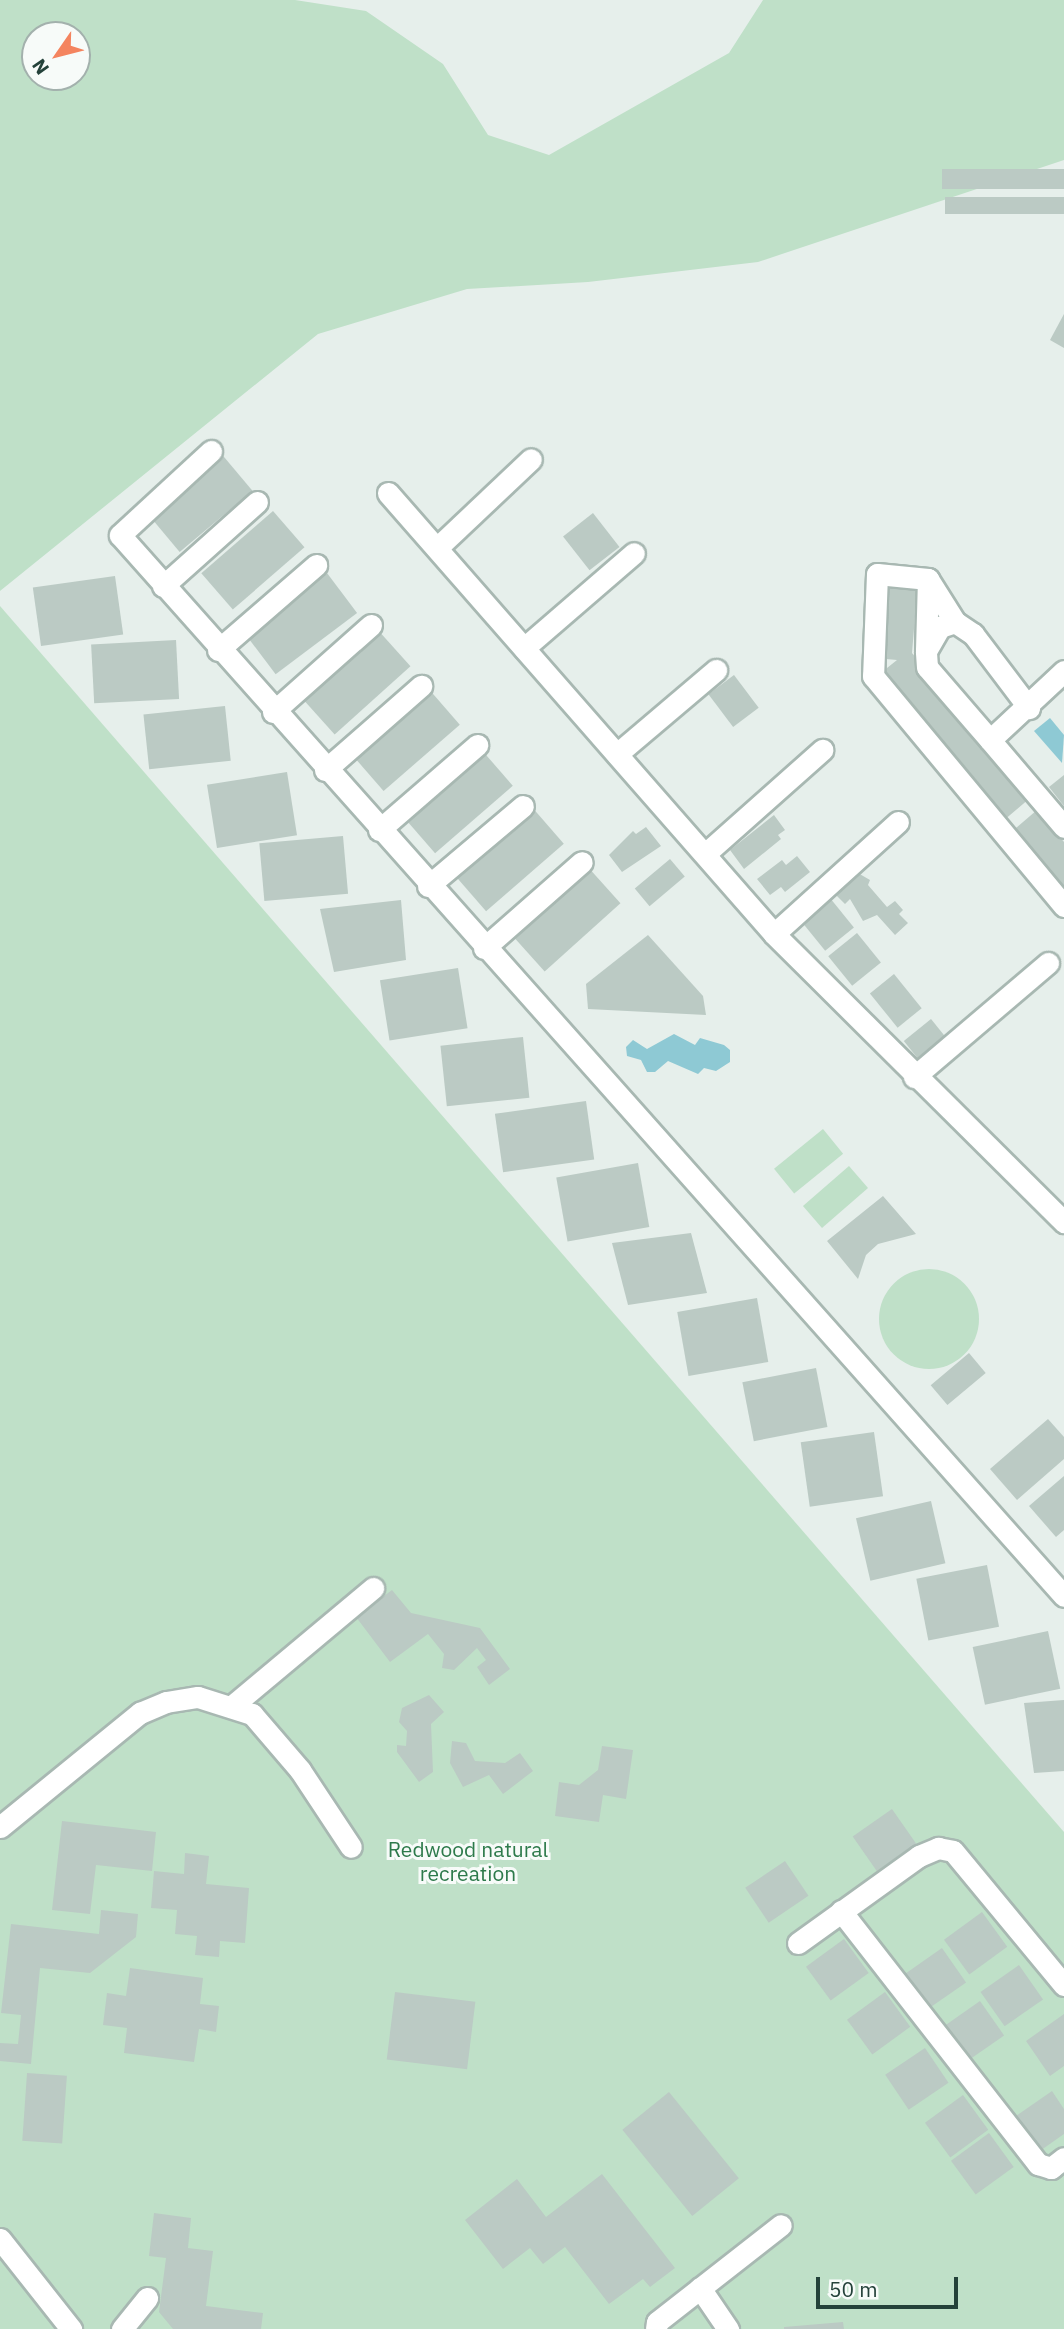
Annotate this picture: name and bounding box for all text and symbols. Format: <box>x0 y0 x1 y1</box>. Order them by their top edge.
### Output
north arrow <box>21 21 91 91</box>
text: N <box>27 54 54 79</box>
park label: Redwood natural recreation <box>388 1836 548 1886</box>
scale bar <box>819 2262 961 2306</box>
text: 50 m <box>829 2275 878 2303</box>

